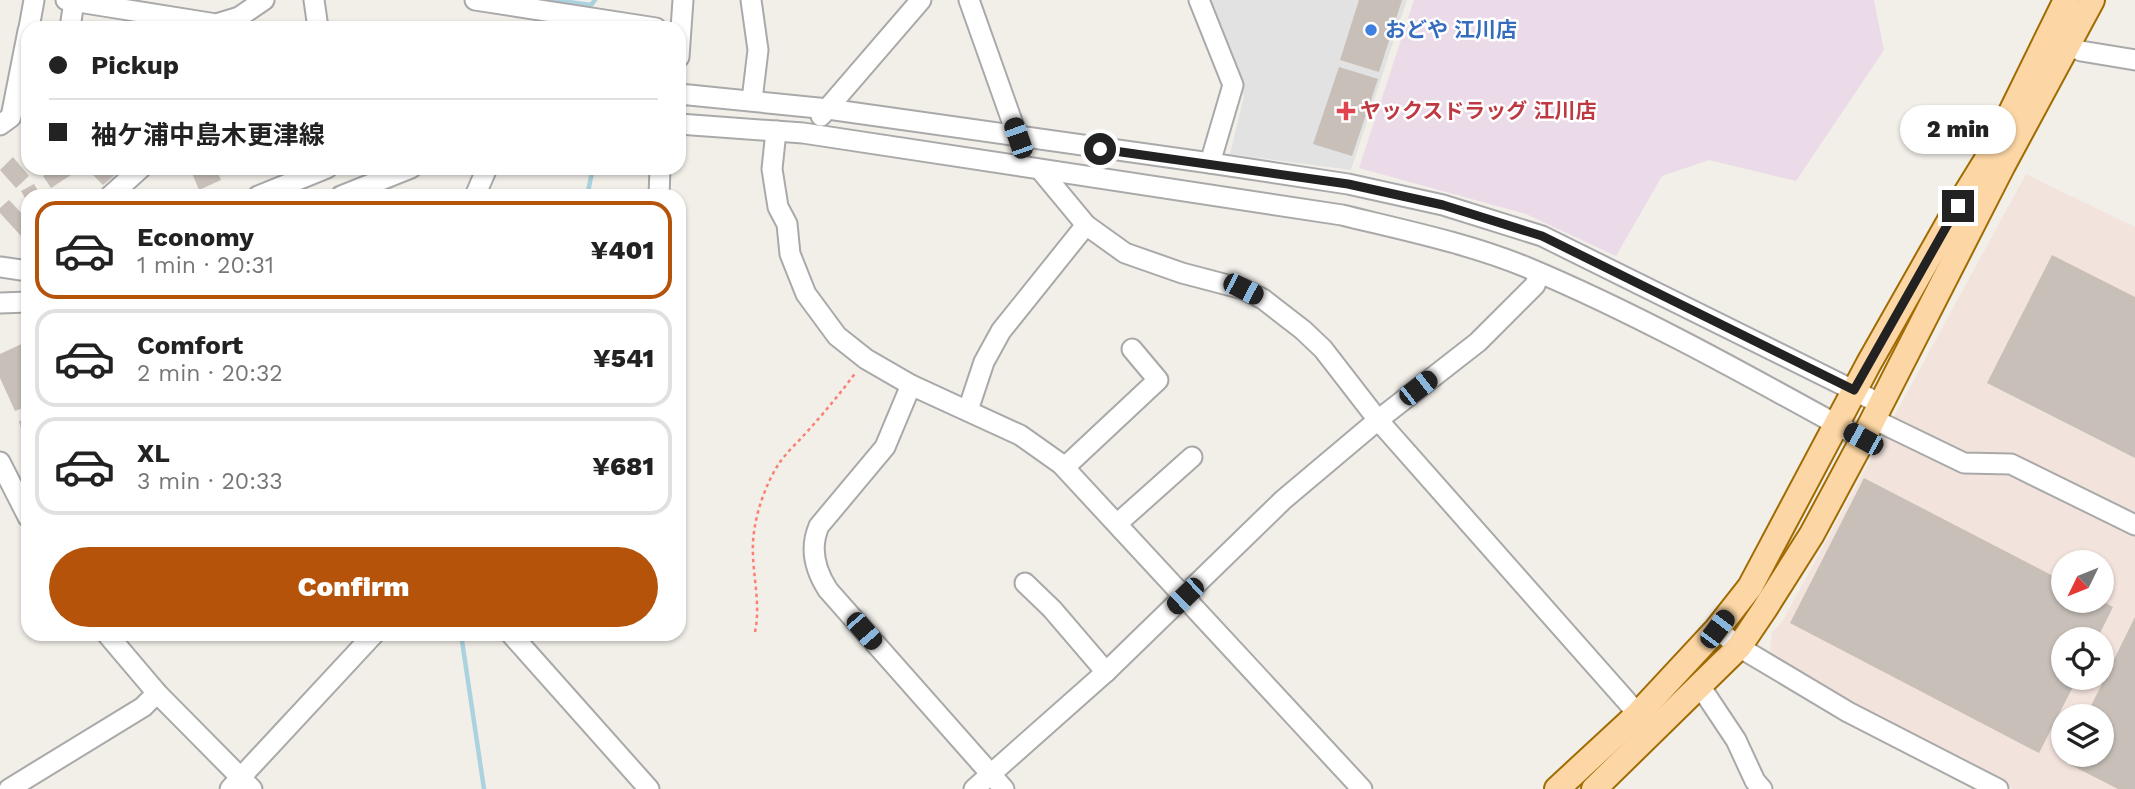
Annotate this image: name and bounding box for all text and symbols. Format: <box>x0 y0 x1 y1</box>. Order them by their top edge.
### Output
place label: おどや 江川店 <box>1385 17 1517 42</box>
marker: おどや 江川店 <box>1363 22 1379 38</box>
text: Pickup <box>91 50 179 80</box>
place label: ヤックスドラッグ 江川店 <box>1360 98 1596 123</box>
marker: ヤックスドラッグ 江川店 <box>1338 103 1354 119</box>
callout: 2 min <box>1900 104 2016 154</box>
car <box>1002 115 1035 161</box>
text: 2 min <box>1927 116 1989 143</box>
text: 袖ケ浦中島木更津線 <box>91 120 325 150</box>
route start <box>1084 133 1116 165</box>
route end <box>1942 190 1974 222</box>
icon: car <box>53 219 116 282</box>
text: Economy <box>137 222 254 252</box>
text: ¥401 <box>591 235 654 265</box>
text: 1 min · 20:31 <box>137 252 274 279</box>
car <box>1220 270 1267 308</box>
icon: car <box>53 327 116 390</box>
text: Comfort <box>137 330 243 360</box>
text: ¥541 <box>593 343 654 373</box>
text: 2 min · 20:32 <box>137 360 283 387</box>
car <box>1395 367 1442 409</box>
car <box>1840 420 1887 458</box>
icon: car <box>53 435 116 498</box>
text: XL <box>137 438 170 468</box>
text: ¥681 <box>592 451 654 481</box>
text: 3 min · 20:33 <box>137 468 283 495</box>
button: Confirm <box>49 547 658 627</box>
north arrow <box>2051 550 2114 612</box>
map controls <box>2051 550 2114 767</box>
car <box>1163 574 1208 618</box>
car <box>1696 606 1739 652</box>
car <box>843 608 886 654</box>
button: locate <box>2051 627 2114 690</box>
button: layers <box>2051 704 2114 767</box>

